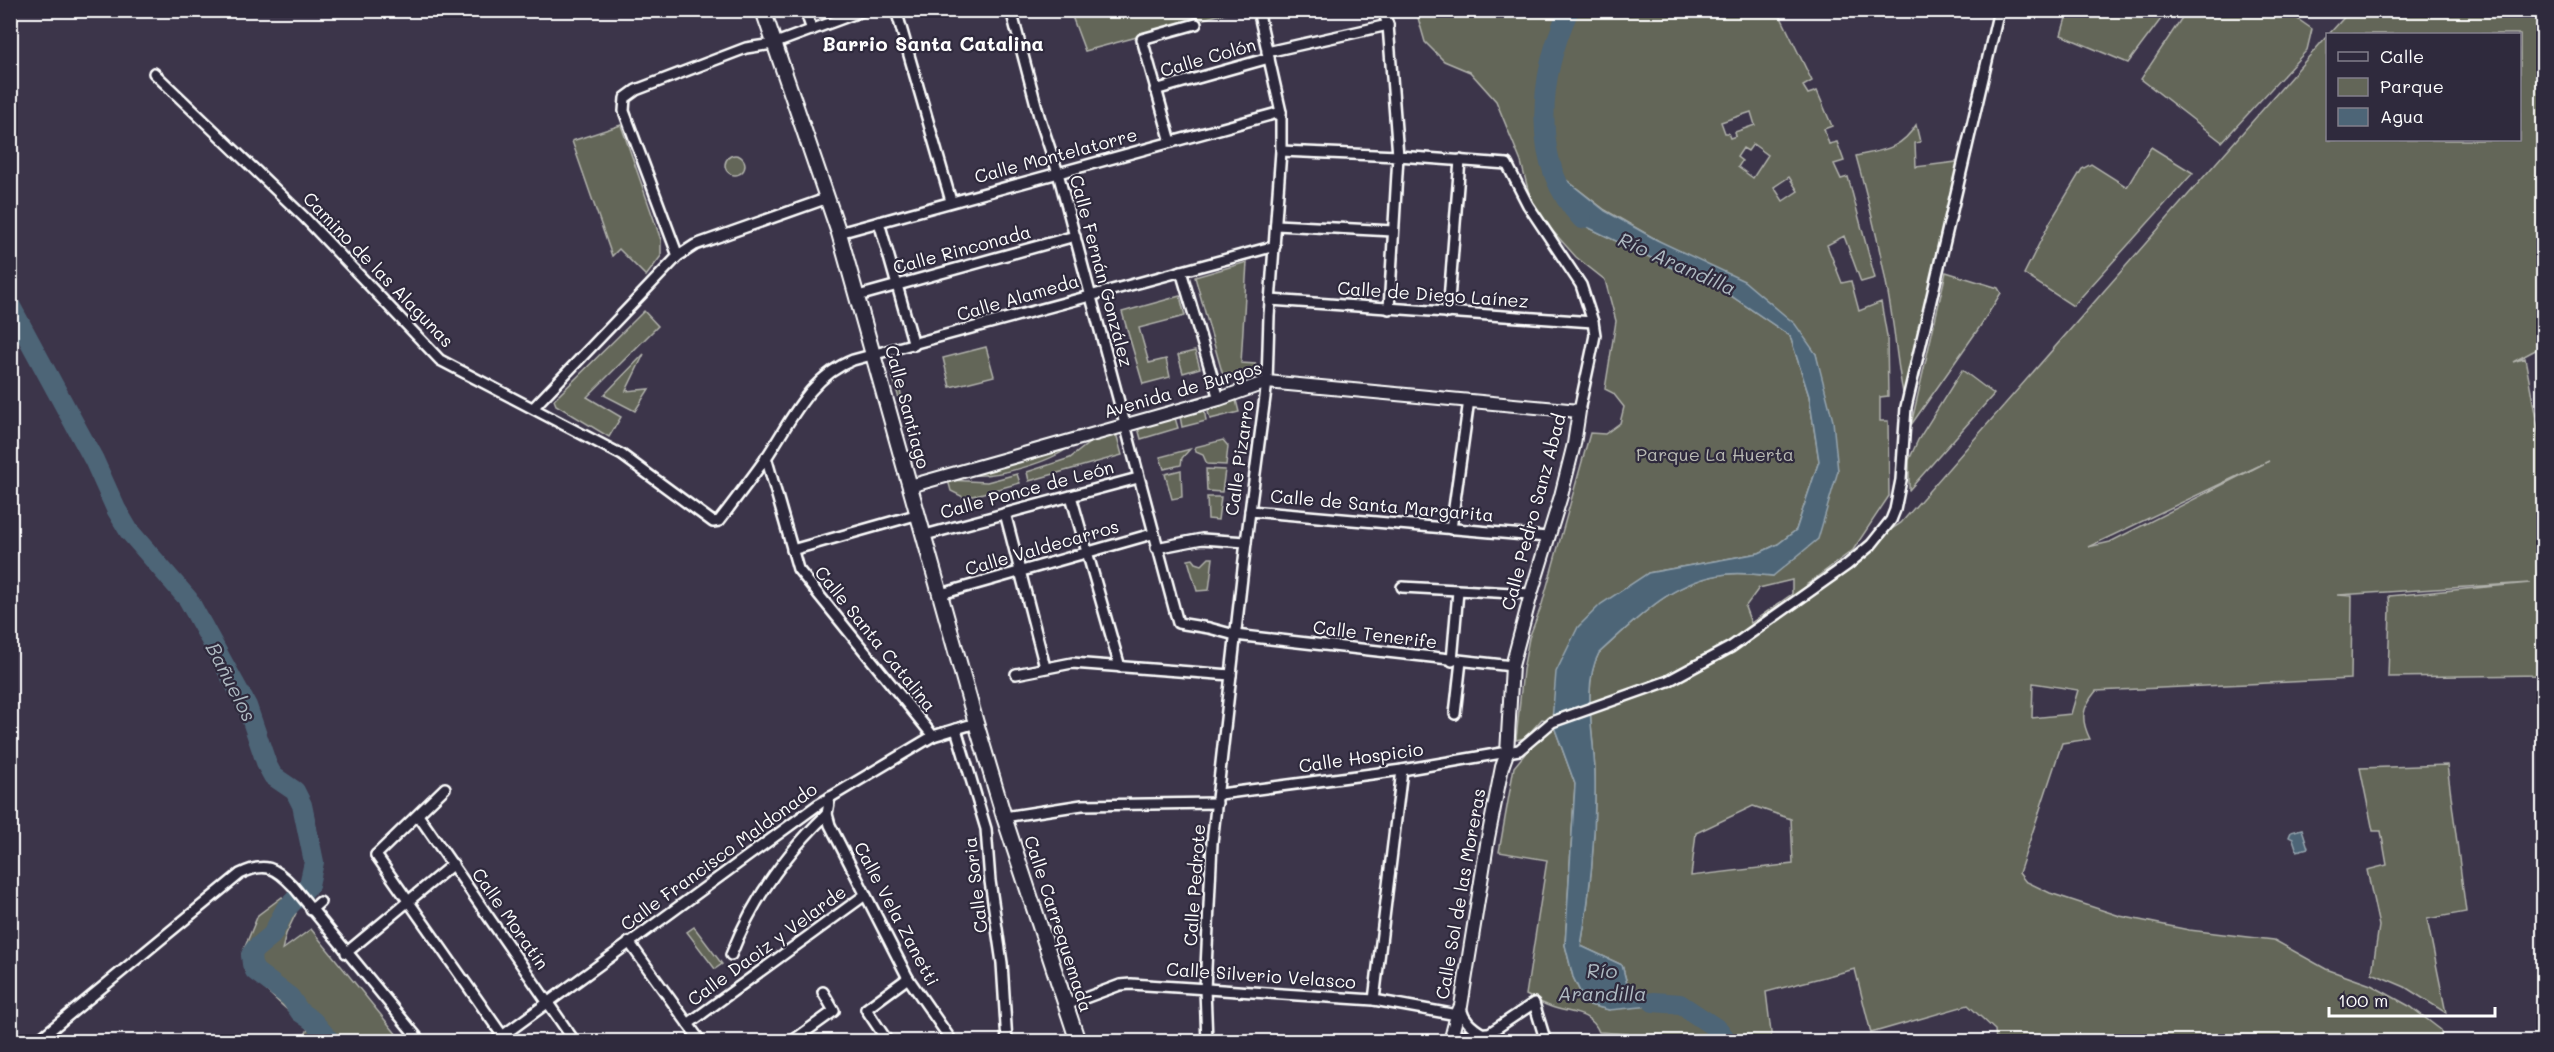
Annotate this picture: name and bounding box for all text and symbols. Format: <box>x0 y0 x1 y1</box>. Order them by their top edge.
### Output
district label: Barrio Santa Catalina <box>822 30 1044 56</box>
street label: Calle Colón <box>1157 32 1258 82</box>
legend <box>2326 33 2521 141</box>
text: Calle <box>2380 44 2424 68</box>
text: Parque <box>2380 74 2444 98</box>
text: Agua <box>2380 104 2424 128</box>
street label: Calle Montelatorre <box>972 122 1140 188</box>
street label: Calle Fernán González <box>1065 172 1139 369</box>
street label: Camino de las Alagunas <box>298 186 459 352</box>
street label: Calle Rinconada <box>890 219 1033 279</box>
water label: Río Arandilla <box>1615 226 1740 301</box>
street label: Calle Alameda <box>954 268 1082 326</box>
street label: Calle de Diego Laínez <box>1337 275 1530 313</box>
street label: Calle Santiago <box>880 342 936 472</box>
street label: Avenida de Burgos <box>1101 355 1265 423</box>
street label: Calle Pizarro <box>1219 398 1259 517</box>
street label: Calle Pedro Sanz Abad <box>1495 411 1571 613</box>
park label: Parque La Huerta <box>1636 442 1794 466</box>
street label: Calle Ponce de León <box>937 454 1116 524</box>
street label: Calle de Santa Margarita <box>1269 483 1495 527</box>
street label: Calle Valdecarros <box>962 514 1122 581</box>
street label: Calle Santa Catalina <box>810 561 942 716</box>
street label: Calle Tenerife <box>1312 614 1439 654</box>
water label: Bañuelos <box>201 637 263 726</box>
street label: Calle Hospicio <box>1297 736 1425 778</box>
street label: Calle Francisco Maldonado <box>615 776 822 936</box>
street label: Calle Sol de las Moreras <box>1430 786 1490 1001</box>
street label: Calle Pedrote <box>1178 823 1210 947</box>
street label: Calle Carrequemada <box>1019 832 1099 1015</box>
street label: Calle Soria <box>957 836 993 935</box>
street label: Calle Vela Zanetti <box>849 837 945 990</box>
street label: Calle Moratín <box>467 863 555 974</box>
street label: Calle Daoiz y Velarde <box>682 879 851 1011</box>
street label: Calle Silverio Velasco <box>1165 956 1357 994</box>
water label: Río Arandilla <box>1558 957 1646 1006</box>
scale bar <box>2329 980 2496 1018</box>
text: 100 m <box>2338 988 2388 1012</box>

